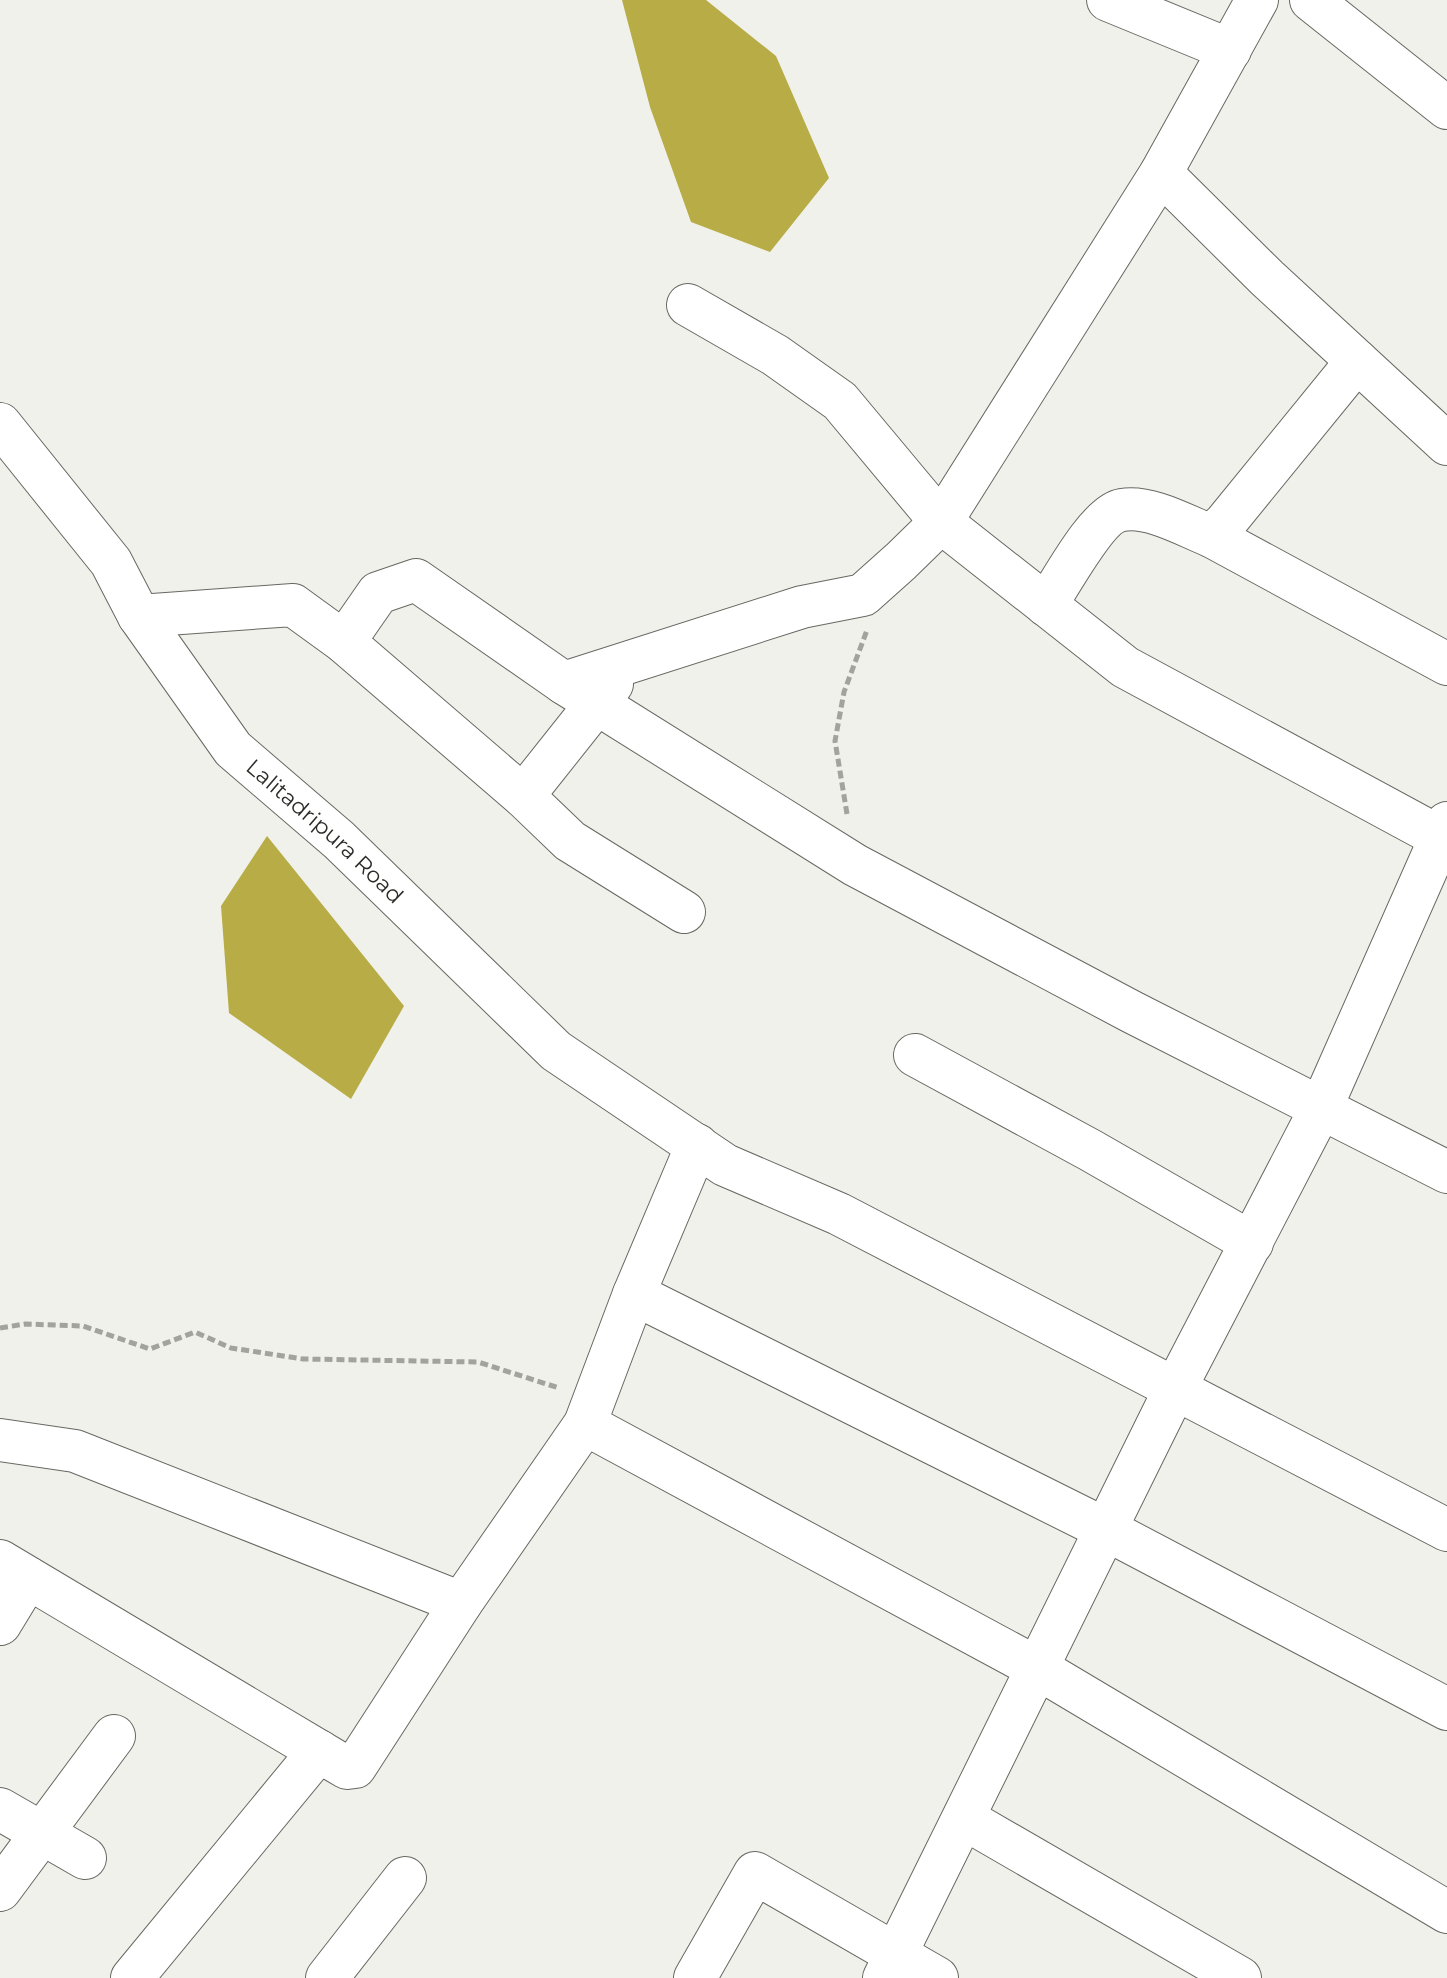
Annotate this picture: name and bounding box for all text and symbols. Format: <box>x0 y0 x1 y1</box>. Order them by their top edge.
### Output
street label: Lalitadripura Road <box>241 753 409 909</box>

